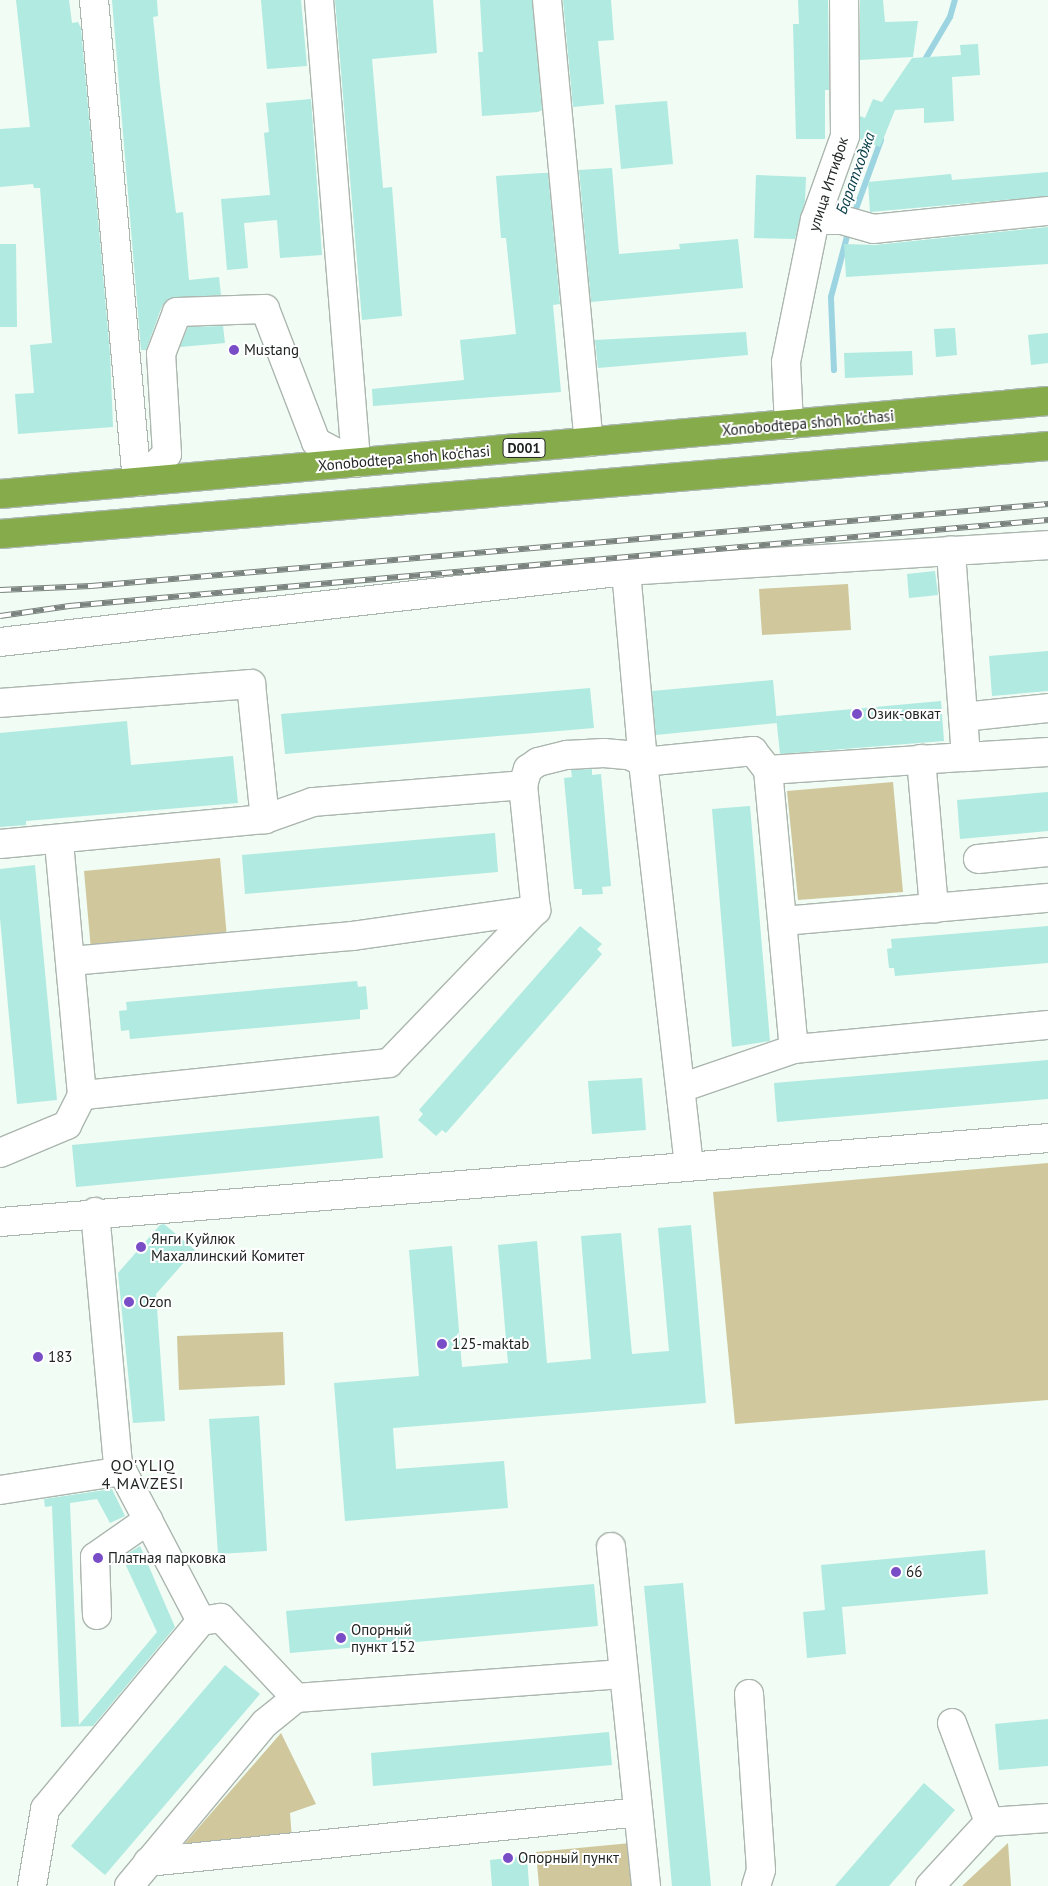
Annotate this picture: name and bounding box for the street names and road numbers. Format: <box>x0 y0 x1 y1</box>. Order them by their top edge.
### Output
street label: улица Иттифок <box>804 134 852 234</box>
street label: Xonobodtepa shoh ko'chasi <box>721 407 895 439</box>
road number: D001 <box>502 436 546 459</box>
street label: Xonobodtepa shoh ko'chasi <box>317 442 491 474</box>

